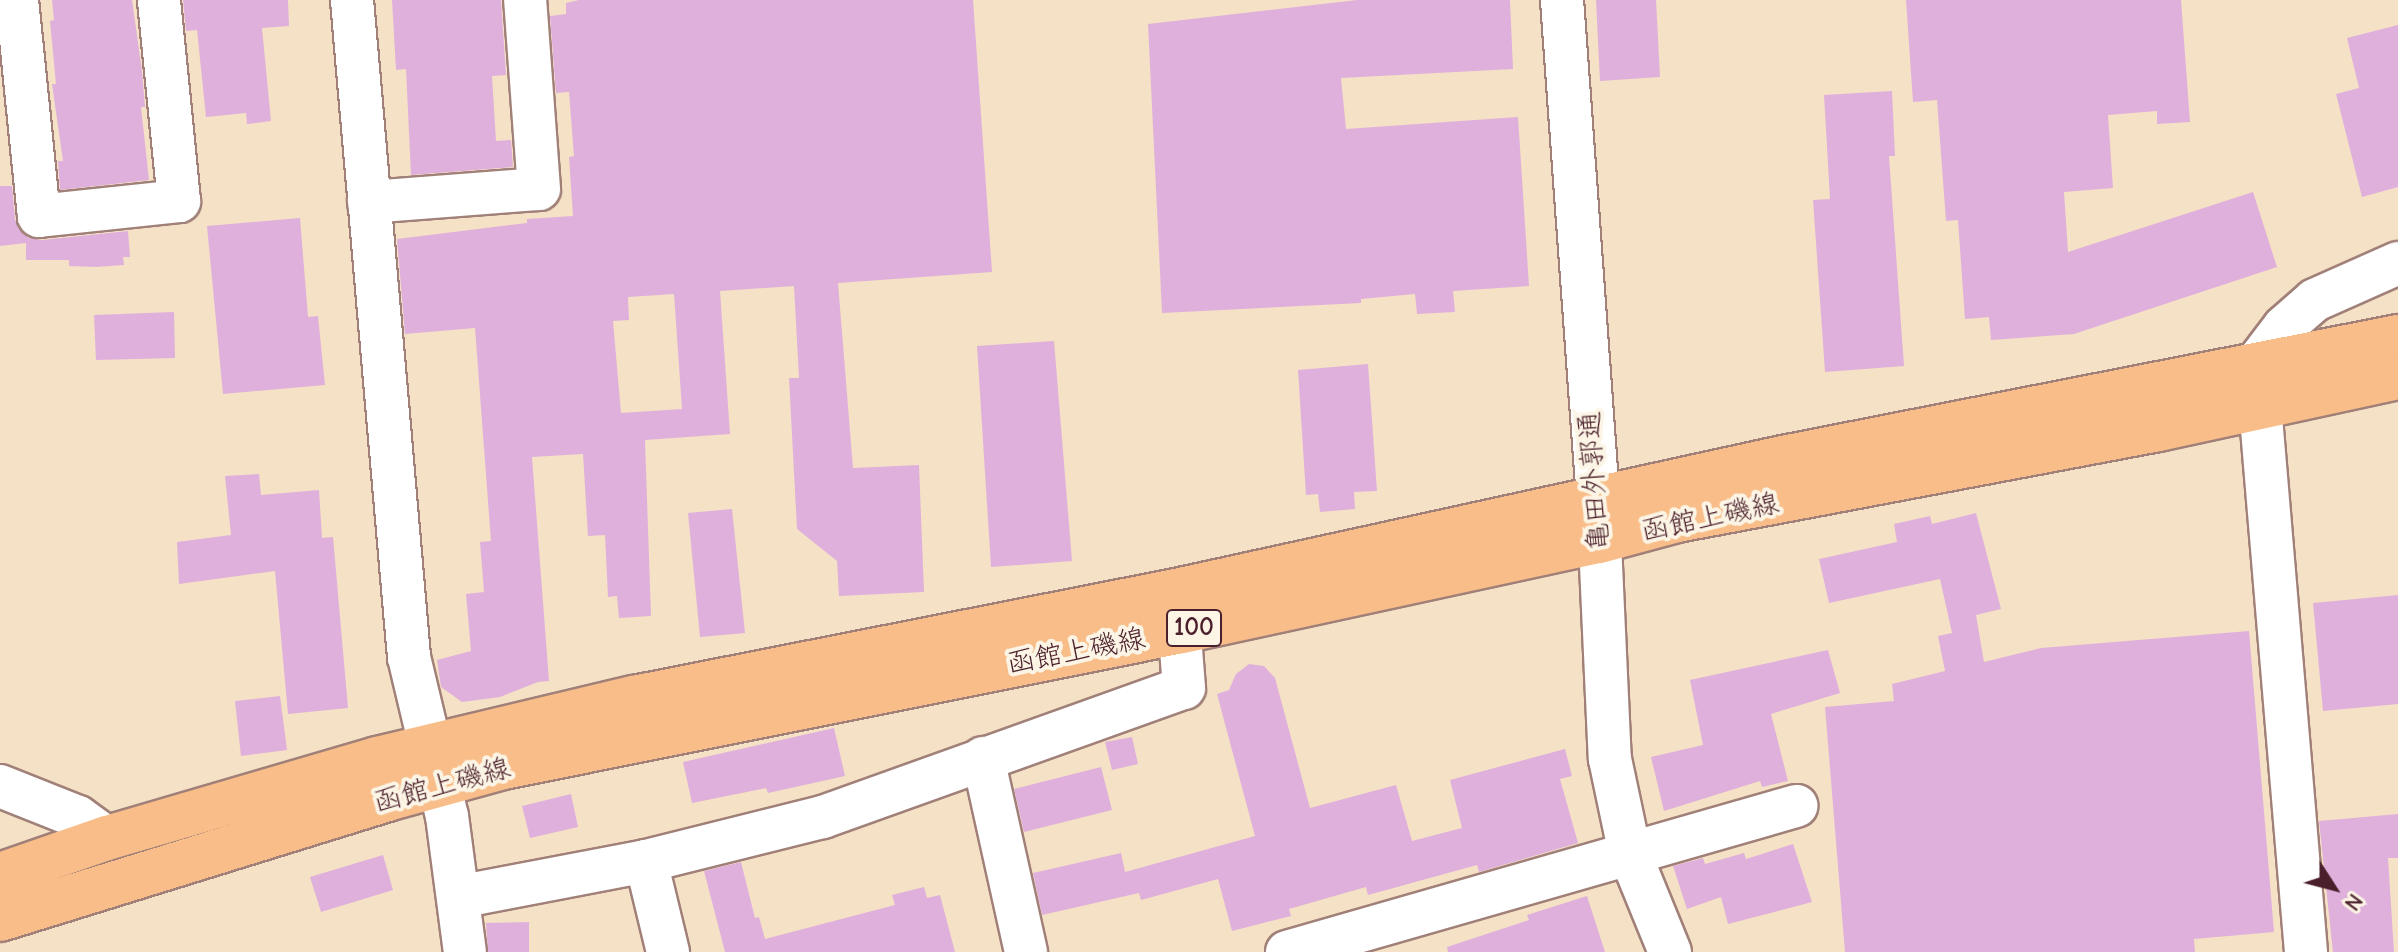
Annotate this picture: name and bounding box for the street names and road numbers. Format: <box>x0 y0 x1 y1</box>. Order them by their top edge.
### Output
street label: 亀田外郭通 <box>1572 410 1616 552</box>
street label: 函館上磯線 <box>1638 486 1782 548</box>
road number: 100 <box>1166 606 1222 650</box>
street label: 函館上磯線 <box>1004 621 1148 681</box>
street label: 函館上磯線 <box>370 751 514 819</box>

